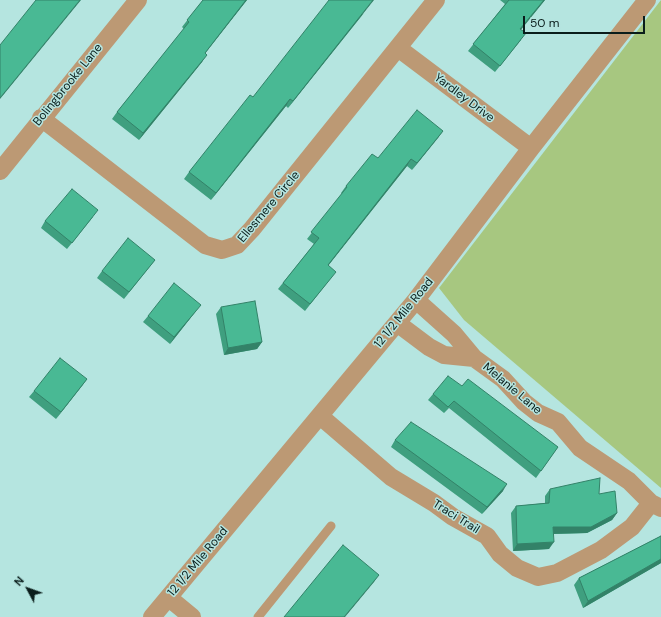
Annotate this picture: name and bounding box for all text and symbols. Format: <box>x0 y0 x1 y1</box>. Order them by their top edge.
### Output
scale bar <box>525 8 647 34</box>
text: 50 m <box>530 15 559 31</box>
street label: Bolingbrooke Lane <box>30 41 106 129</box>
street label: Yardley Drive <box>431 71 497 125</box>
street label: Ellesmere Circle <box>235 168 303 246</box>
street label: 12 1/2 Mile Road <box>371 275 437 351</box>
street label: Melanie Lane <box>480 360 544 418</box>
street label: Traci Trail <box>430 497 482 537</box>
street label: 12 1/2 Mile Road <box>165 524 231 600</box>
north arrow <box>8 569 48 609</box>
text: N <box>11 574 27 589</box>

